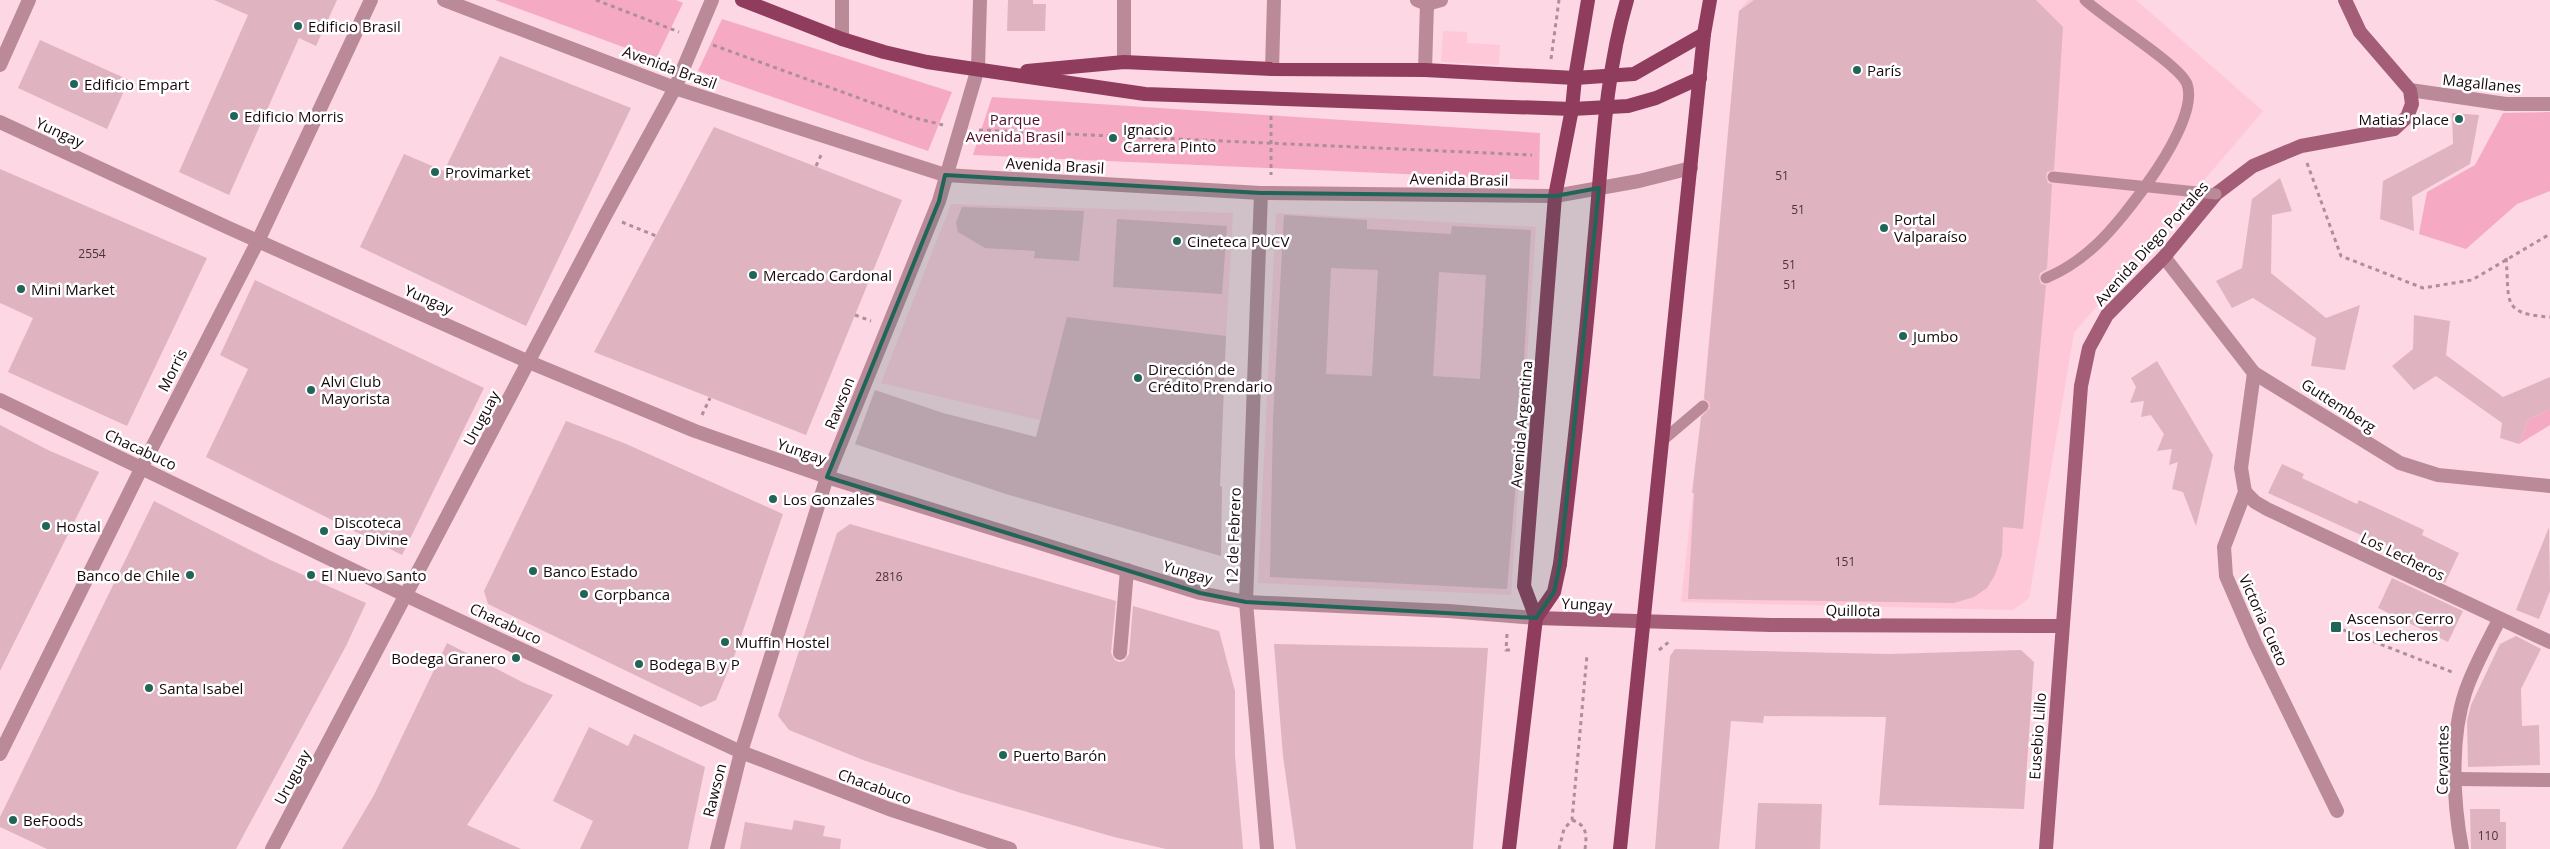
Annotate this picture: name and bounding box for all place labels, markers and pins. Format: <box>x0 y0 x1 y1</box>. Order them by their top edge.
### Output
place label: Edificio Brasil <box>308 16 401 36</box>
marker: Edificio Brasil <box>292 20 304 32</box>
place label: París <box>1867 60 1901 80</box>
marker: París <box>1851 64 1863 76</box>
place label: Edificio Empart <box>84 74 189 94</box>
marker: Edificio Empart <box>68 78 80 90</box>
place label: Edificio Morris <box>244 106 344 126</box>
place label: Matias' place <box>2358 109 2449 129</box>
marker: Edificio Morris <box>228 110 240 122</box>
marker: Matias' place <box>2453 113 2465 125</box>
place label: Ignacio Carrera Pinto <box>1123 119 1216 156</box>
marker: Ignacio Carrera Pinto <box>1107 132 1119 144</box>
place label: Provimarket <box>445 162 530 182</box>
marker: Provimarket <box>429 166 441 178</box>
place label: Portal Valparaíso <box>1894 209 1967 246</box>
marker: Portal Valparaíso <box>1878 222 1890 234</box>
place label: Cineteca PUCV <box>1187 231 1289 251</box>
marker: Cineteca PUCV <box>1171 235 1183 247</box>
place label: Mercado Cardonal <box>763 265 892 285</box>
marker: Mercado Cardonal <box>747 269 759 281</box>
place label: Mini Market <box>31 279 115 299</box>
marker: Mini Market <box>15 283 27 295</box>
place label: Jumbo <box>1911 326 1958 346</box>
marker: Jumbo <box>1897 330 1909 342</box>
place label: Dirección de Crédito Prendario <box>1148 359 1272 396</box>
place label: Alvi Club Mayorista <box>321 371 390 408</box>
marker: Dirección de Crédito Prendario <box>1132 372 1144 384</box>
marker: Alvi Club Mayorista <box>305 384 317 396</box>
place label: Los Gonzales <box>783 489 875 509</box>
marker: Los Gonzales <box>767 493 779 505</box>
place label: Discoteca Gay Divine <box>334 512 408 549</box>
place label: Hostal <box>56 516 101 536</box>
marker: Hostal <box>40 520 52 532</box>
marker: Discoteca Gay Divine <box>318 525 330 537</box>
place label: Banco Estado <box>543 561 638 581</box>
place label: Banco de Chile <box>77 565 180 585</box>
place label: El Nuevo Santo <box>321 565 426 585</box>
marker: Banco Estado <box>527 565 539 577</box>
marker: Banco de Chile <box>184 569 196 581</box>
marker: El Nuevo Santo <box>305 569 317 581</box>
place label: Corpbanca <box>594 584 670 604</box>
marker: Corpbanca <box>578 588 590 600</box>
place label: Ascensor Cerro Los Lecheros <box>2347 608 2454 645</box>
marker: Ascensor Cerro Los Lecheros <box>2329 620 2343 634</box>
place label: Muffin Hostel <box>735 632 829 652</box>
marker: Muffin Hostel <box>719 636 731 648</box>
place label: Bodega Granero <box>391 648 506 668</box>
marker: Bodega Granero <box>510 652 522 664</box>
place label: Bodega B y P <box>649 654 740 674</box>
marker: Bodega B y P <box>633 658 645 670</box>
place label: Santa Isabel <box>159 678 243 698</box>
marker: Santa Isabel <box>143 682 155 694</box>
place label: Puerto Barón <box>1013 745 1106 765</box>
marker: Puerto Barón <box>997 749 1009 761</box>
place label: BeFoods <box>23 810 83 830</box>
marker: BeFoods <box>7 814 19 826</box>

